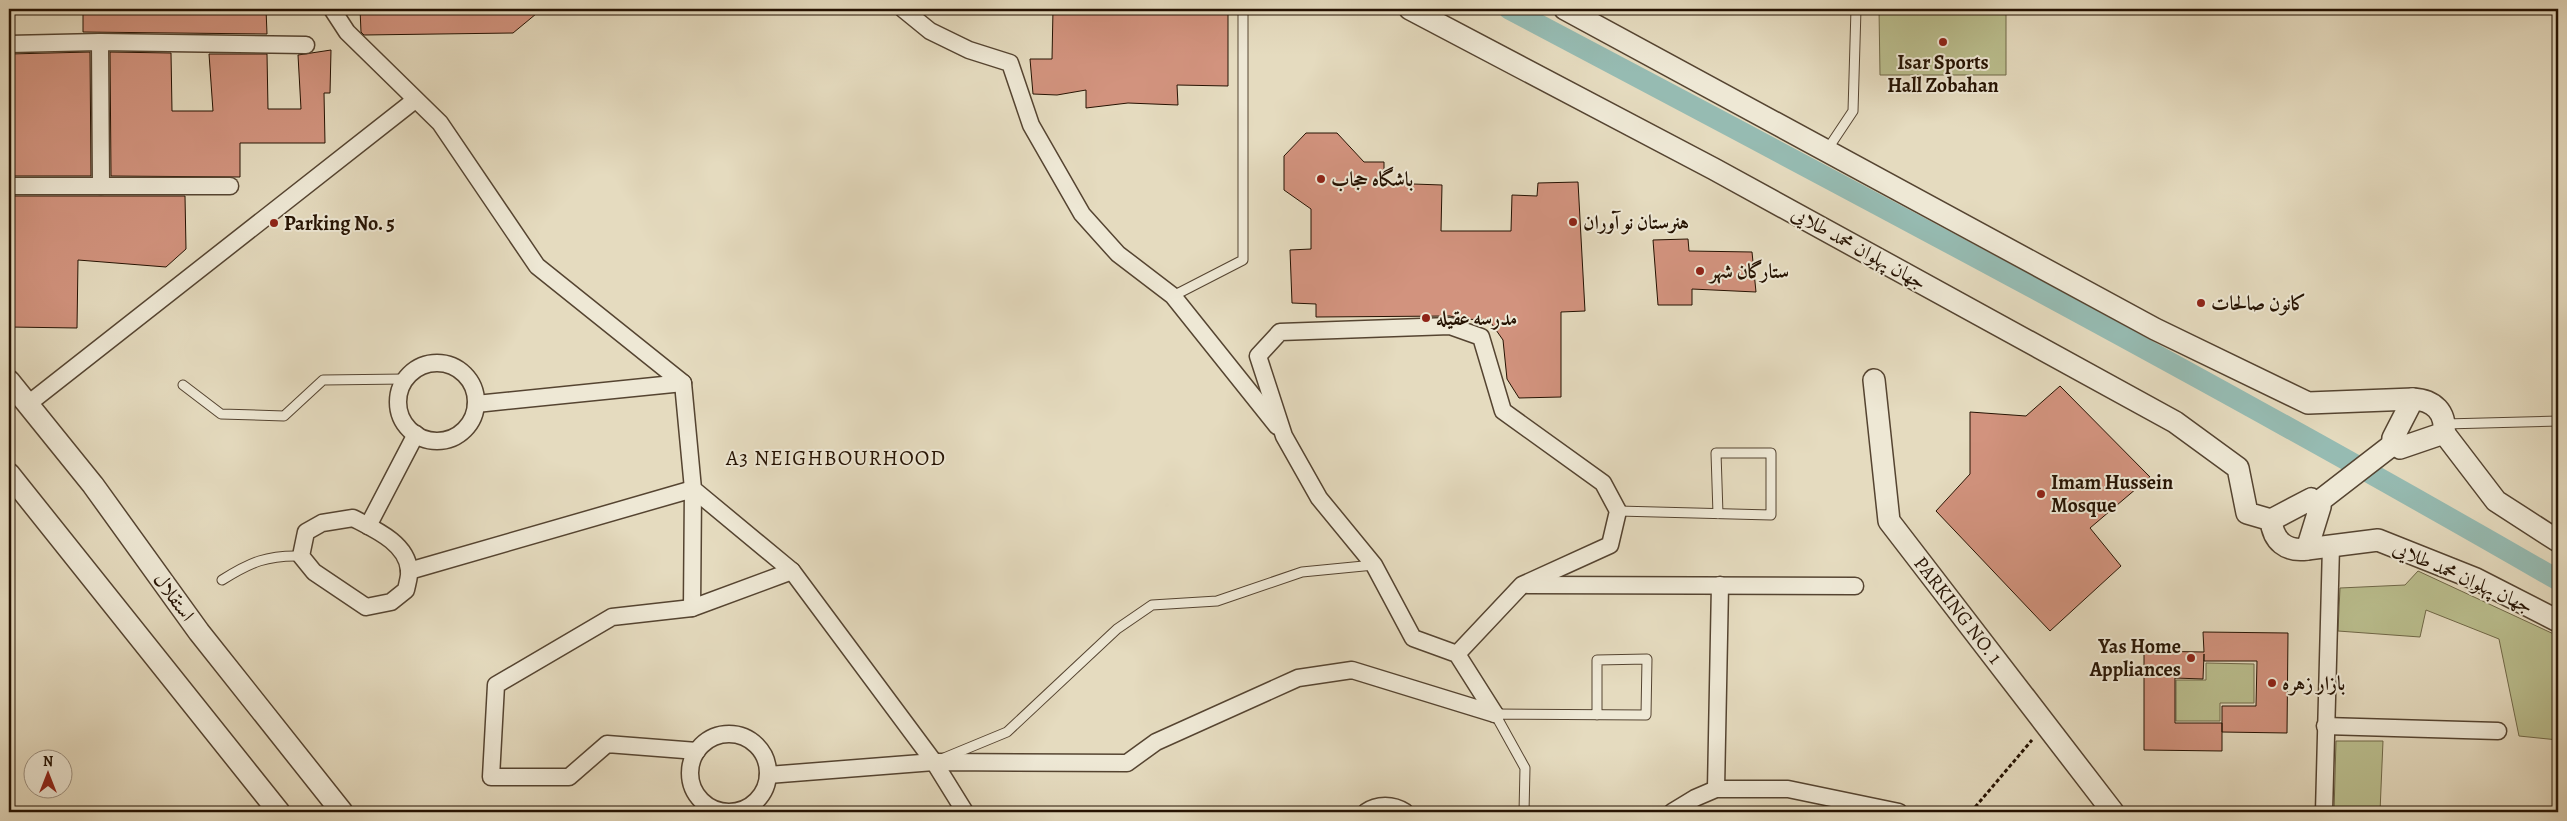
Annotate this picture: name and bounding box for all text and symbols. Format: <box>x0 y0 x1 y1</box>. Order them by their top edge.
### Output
marker: Isar Sports Hall Zobahan <box>1937 36 1949 48</box>
place label: Isar Sports Hall Zobahan <box>1887 49 1999 99</box>
place label: باشگاه حجاب <box>1331 166 1413 193</box>
marker: باشگاه حجاب <box>1315 173 1327 185</box>
street label: جهان پهلوان محمد طلایی <box>1787 200 1931 296</box>
place label: هنرستان نو آوران <box>1583 209 1689 236</box>
place label: Parking No. 5 <box>284 210 395 237</box>
marker: هنرستان نو آوران <box>1567 216 1579 228</box>
marker: Parking No. 5 <box>268 217 280 229</box>
place label: ستارگان شهر <box>1708 258 1789 285</box>
marker: ستارگان شهر <box>1694 265 1706 277</box>
place label: کانون صالحات <box>2211 290 2306 317</box>
marker: کانون صالحات <box>2195 297 2207 309</box>
place label: مدرسه عقیله <box>1436 305 1517 332</box>
marker: مدرسه عقیله <box>1420 312 1432 324</box>
district label: A3 NEIGHBOURHOOD <box>725 444 946 472</box>
place label: Imam Hussein Mosque <box>2051 469 2173 519</box>
marker: Imam Hussein Mosque <box>2035 488 2047 500</box>
street label: جهان پهلوان محمد طلایی <box>2389 534 2537 620</box>
street label: PARKING NO. 1 <box>1907 551 2009 669</box>
street label: استقلال <box>147 567 201 627</box>
place label: Yas Home Appliances <box>2089 633 2181 683</box>
marker: Yas Home Appliances <box>2185 652 2197 664</box>
place label: بازار زهره <box>2282 670 2346 697</box>
marker: بازار زهره <box>2266 677 2278 689</box>
north arrow <box>22 748 72 798</box>
text: N <box>43 752 53 771</box>

